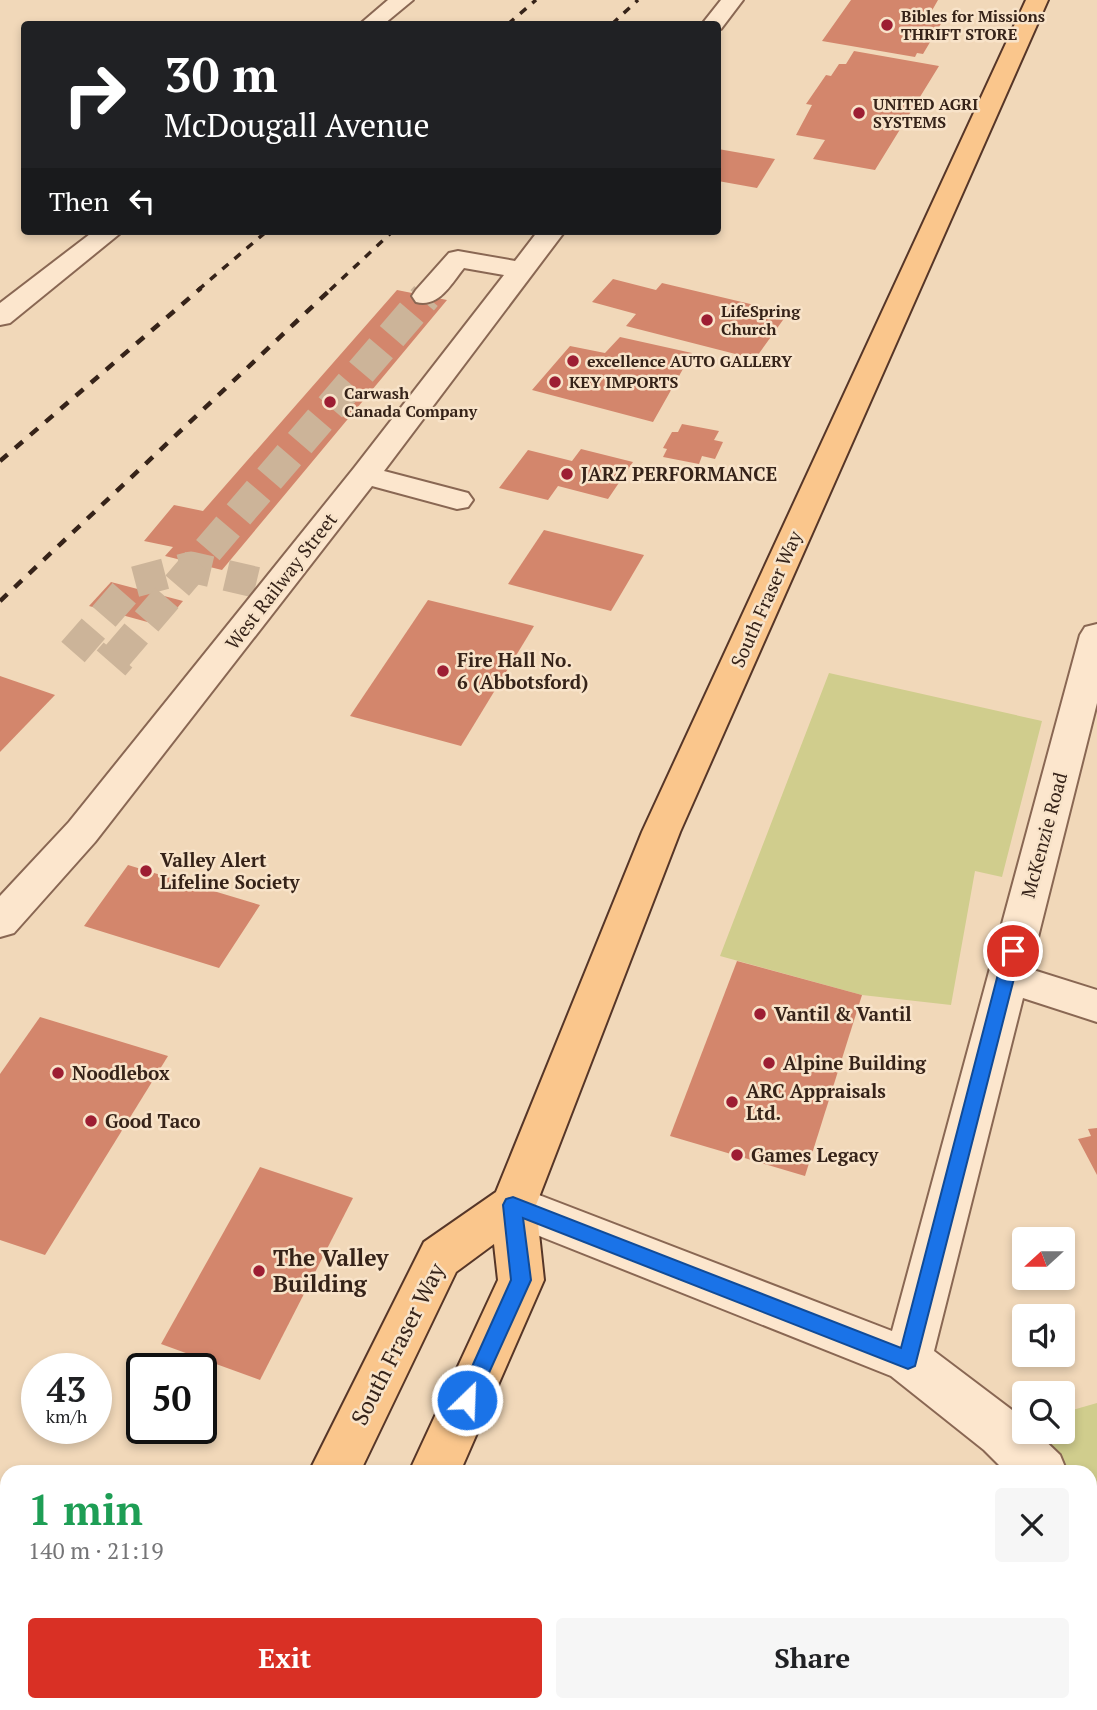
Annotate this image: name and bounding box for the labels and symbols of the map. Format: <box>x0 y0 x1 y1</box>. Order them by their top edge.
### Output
place label: Bibles for Missions THRIFT STORE <box>901 5 1045 45</box>
marker: Bibles for Missions THRIFT STORE <box>879 17 895 33</box>
place label: UNITED AGRI SYSTEMS <box>873 93 978 133</box>
marker: UNITED AGRI SYSTEMS <box>851 105 867 121</box>
place label: LifeSpring Church <box>721 300 801 340</box>
marker: LifeSpring Church <box>699 312 715 328</box>
place label: excellence AUTO GALLERY <box>587 350 793 372</box>
marker: excellence AUTO GALLERY <box>565 353 581 369</box>
place label: KEY IMPORTS <box>569 371 678 393</box>
marker: KEY IMPORTS <box>547 374 563 390</box>
place label: Carwash Canada Company <box>344 382 478 422</box>
marker: Carwash Canada Company <box>322 394 338 410</box>
place label: JARZ PERFORMANCE <box>581 461 777 486</box>
marker: JARZ PERFORMANCE <box>559 466 575 482</box>
street label: West Railway Street <box>219 507 342 654</box>
street label: South Fraser Way <box>724 526 807 671</box>
place label: Fire Hall No. 6 (Abbotsford) <box>457 647 588 694</box>
marker: Fire Hall No. 6 (Abbotsford) <box>435 663 451 679</box>
street label: McKenzie Road <box>1015 769 1072 900</box>
place label: Valley Alert Lifeline Society <box>160 847 301 894</box>
marker: Valley Alert Lifeline Society <box>138 863 154 879</box>
pin <box>983 921 1043 981</box>
place label: Vantil & Vantil <box>774 1001 912 1026</box>
marker: Vantil & Vantil <box>752 1006 768 1022</box>
place label: Alpine Building <box>783 1050 927 1075</box>
marker: Alpine Building <box>761 1055 777 1071</box>
place label: Noodlebox <box>72 1060 170 1085</box>
marker: Noodlebox <box>50 1065 66 1081</box>
place label: ARC Appraisals Ltd. <box>746 1078 886 1125</box>
marker: ARC Appraisals Ltd. <box>724 1094 740 1110</box>
place label: Good Taco <box>105 1108 200 1133</box>
marker: Good Taco <box>83 1113 99 1129</box>
place label: Games Legacy <box>751 1142 879 1167</box>
marker: Games Legacy <box>729 1147 745 1163</box>
north arrow <box>1012 1227 1074 1290</box>
place label: The Valley Building <box>273 1242 389 1299</box>
street label: South Fraser Way <box>343 1257 452 1430</box>
marker: The Valley Building <box>251 1263 267 1279</box>
speed limit sign: 50 <box>126 1353 217 1444</box>
position arrow <box>430 1363 504 1437</box>

